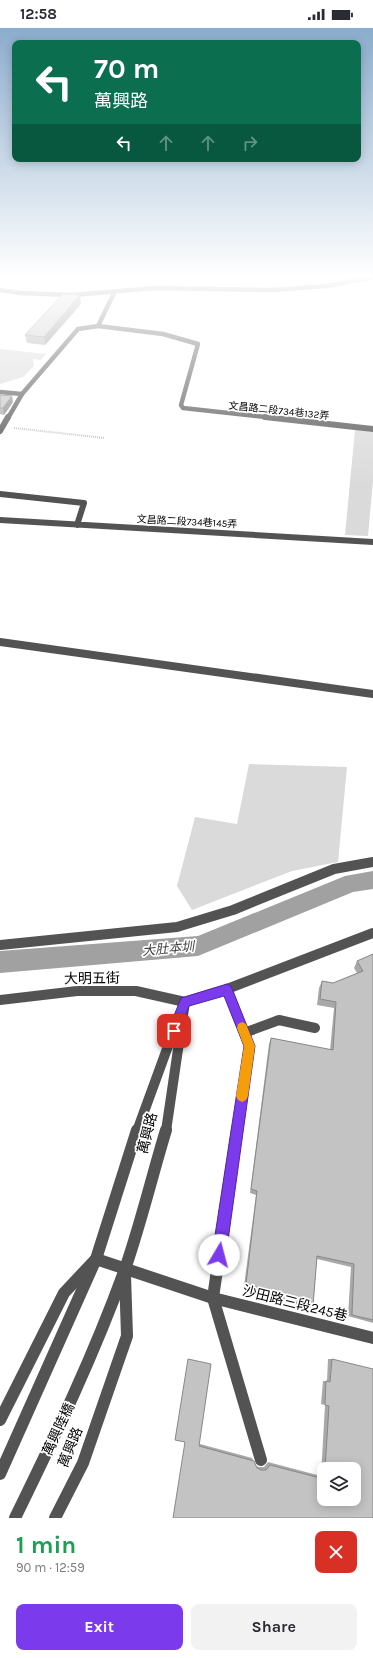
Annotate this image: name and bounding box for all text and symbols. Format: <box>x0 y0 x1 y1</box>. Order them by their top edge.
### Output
text: 12:58 <box>20 5 57 23</box>
text: 70 m <box>94 52 159 85</box>
icon: left <box>28 56 80 108</box>
text: 萬興路 <box>94 90 148 112</box>
icon: left <box>113 132 135 154</box>
icon: ahead <box>155 132 177 154</box>
icon: ahead <box>197 132 219 154</box>
icon: right <box>239 132 261 154</box>
street label: 文昌路二段734巷132弄 <box>228 400 330 422</box>
street label: 文昌路二段734巷145弄 <box>136 513 238 531</box>
water label: 大肚本圳 <box>141 939 197 958</box>
street label: 大明五街 <box>64 970 120 987</box>
pin <box>157 1014 191 1048</box>
icon: arrive <box>163 1020 185 1042</box>
street label: 萬興路 <box>134 1111 161 1156</box>
position arrow <box>198 1234 240 1276</box>
street label: 沙田路三段245巷 <box>241 1282 349 1325</box>
street label: 萬興陸橋 <box>39 1400 78 1458</box>
street label: 萬興路 <box>55 1425 86 1470</box>
map controls <box>317 1462 361 1506</box>
button: layers <box>317 1462 361 1506</box>
text: 1 min <box>16 1531 76 1559</box>
button: close <box>315 1531 357 1573</box>
text: 90 m · 12:59 <box>16 1560 85 1575</box>
button: Exit <box>16 1604 183 1650</box>
button: Share <box>191 1604 357 1650</box>

